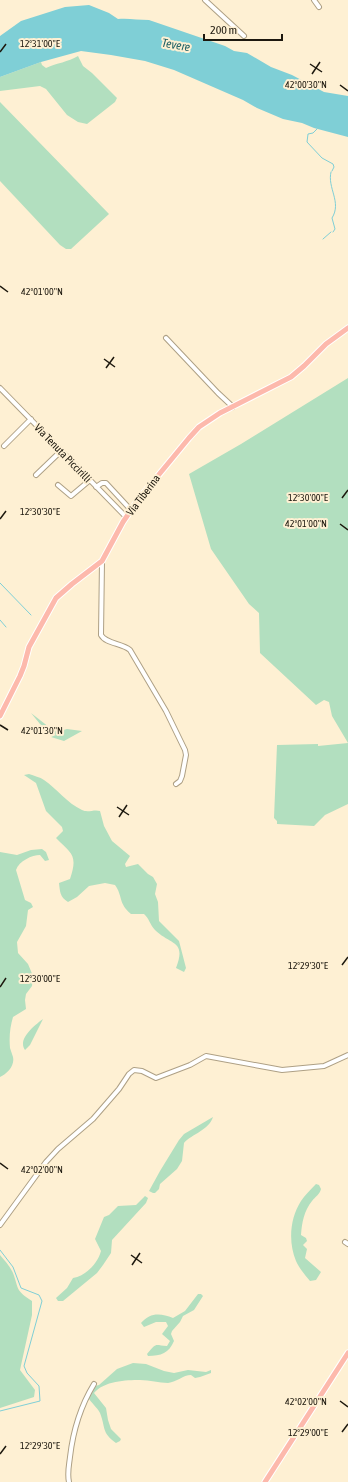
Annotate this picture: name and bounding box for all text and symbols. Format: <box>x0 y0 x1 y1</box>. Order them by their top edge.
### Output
scale bar <box>204 16 282 42</box>
text: 200 m <box>210 23 237 37</box>
water label: Tevere <box>161 36 192 54</box>
text: 12°31'00"E <box>20 38 61 49</box>
text: 42°00'30"N <box>285 79 327 90</box>
text: 42°01'00"N <box>21 286 63 297</box>
street label: Via Tenuta Piccirilli <box>32 421 94 485</box>
street label: Via Tiberina <box>124 472 162 518</box>
text: 12°30'00"E <box>288 492 329 503</box>
text: 12°30'30"E <box>20 506 61 517</box>
text: 42°01'00"N <box>285 518 327 529</box>
text: 42°01'30"N <box>21 725 63 736</box>
text: 12°29'30"E <box>288 960 329 971</box>
text: 12°30'00"E <box>20 973 61 984</box>
text: 42°02'00"N <box>21 1164 63 1175</box>
text: 42°02'00"N <box>285 1396 327 1407</box>
text: 12°29'00"E <box>288 1427 329 1438</box>
text: 12°29'30"E <box>20 1440 61 1451</box>

